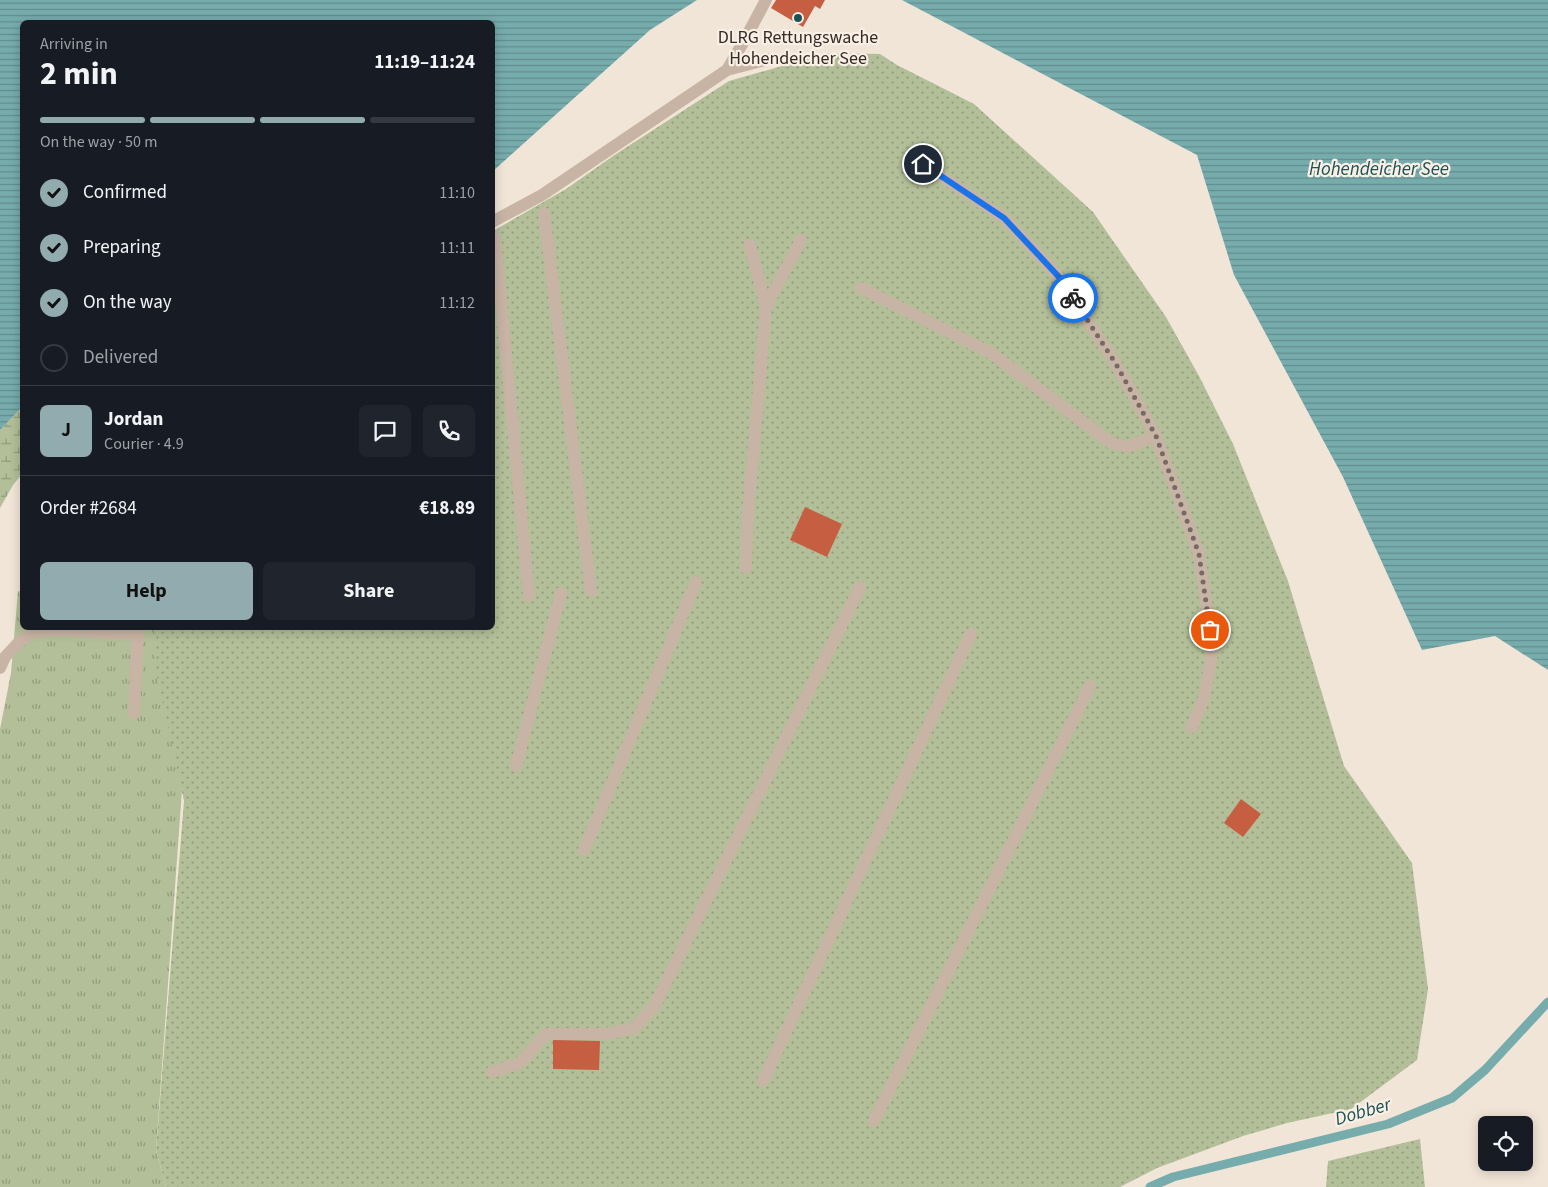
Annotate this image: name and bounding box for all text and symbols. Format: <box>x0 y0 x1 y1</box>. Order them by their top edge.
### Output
marker: DLRG Rettungswache Hohendeicher See <box>792 12 804 24</box>
place label: DLRG Rettungswache Hohendeicher See <box>718 25 878 71</box>
text: Arriving in <box>40 33 108 55</box>
text: 11:19–11:24 <box>374 49 475 76</box>
text: 2 min <box>40 51 118 97</box>
text: On the way · 50 m <box>40 131 157 153</box>
pin <box>902 143 944 185</box>
icon: home <box>909 150 937 178</box>
water label: Hohendeicher See <box>1309 156 1449 183</box>
icon: check <box>40 179 68 207</box>
text: Confirmed <box>83 179 167 206</box>
text: 11:10 <box>439 182 475 204</box>
icon: check <box>40 234 68 262</box>
text: Preparing <box>83 234 161 261</box>
text: 11:11 <box>439 237 475 259</box>
courier <box>1048 273 1098 323</box>
icon: bike <box>1059 284 1087 312</box>
icon: check <box>40 289 68 317</box>
text: On the way <box>83 289 172 316</box>
text: 11:12 <box>439 292 475 314</box>
text: Delivered <box>83 344 158 371</box>
button: chat <box>359 405 411 457</box>
button: phone <box>423 405 475 457</box>
text: Jordan <box>104 406 163 433</box>
text: J <box>61 417 71 444</box>
text: Courier · 4.9 <box>104 433 184 455</box>
text: Order #2684 <box>40 495 137 522</box>
text: €18.89 <box>419 495 475 522</box>
button: Help <box>40 562 253 620</box>
button: Share <box>263 562 475 620</box>
pin <box>1189 609 1231 651</box>
icon: bag <box>1196 616 1224 644</box>
water label: Dobber <box>1332 1091 1396 1133</box>
map controls <box>1478 1116 1533 1171</box>
button: locate <box>1478 1116 1533 1171</box>

